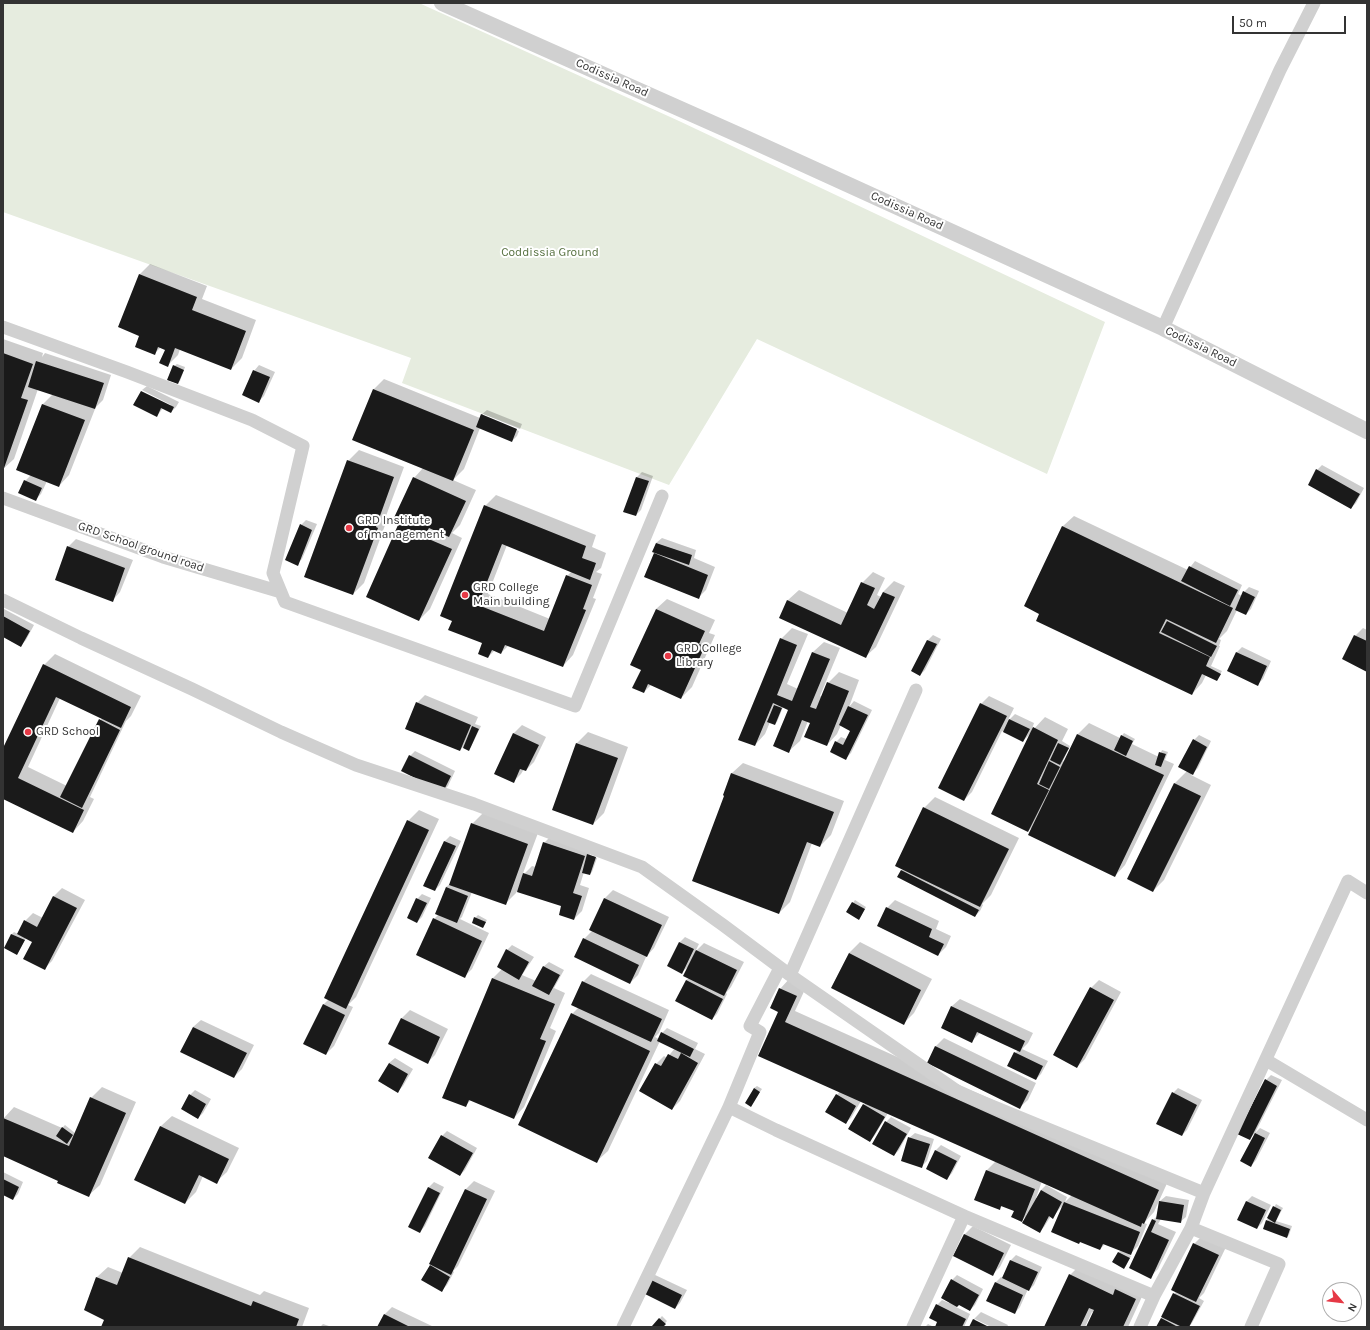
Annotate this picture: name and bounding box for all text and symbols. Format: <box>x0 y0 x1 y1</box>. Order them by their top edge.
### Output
scale bar <box>1234 8 1348 34</box>
text: 50 m <box>1239 16 1267 30</box>
street label: Codissia Road <box>574 56 650 100</box>
street label: Codissia Road <box>869 189 945 233</box>
park label: Coddissia Ground <box>501 246 599 260</box>
street label: Codissia Road <box>1163 323 1239 371</box>
place label: GRD Institute of management <box>357 514 444 542</box>
street label: GRD School ground road <box>76 519 206 575</box>
marker: GRD Institute of management <box>344 523 354 533</box>
place label: GRD College Main building <box>473 581 549 609</box>
marker: GRD College Main building <box>460 590 470 600</box>
place label: GRD College Library <box>676 642 742 670</box>
marker: GRD College Library <box>663 651 673 661</box>
place label: GRD School <box>36 725 99 739</box>
marker: GRD School <box>23 727 33 737</box>
north arrow <box>1322 1282 1362 1322</box>
text: N <box>1345 1301 1360 1314</box>

